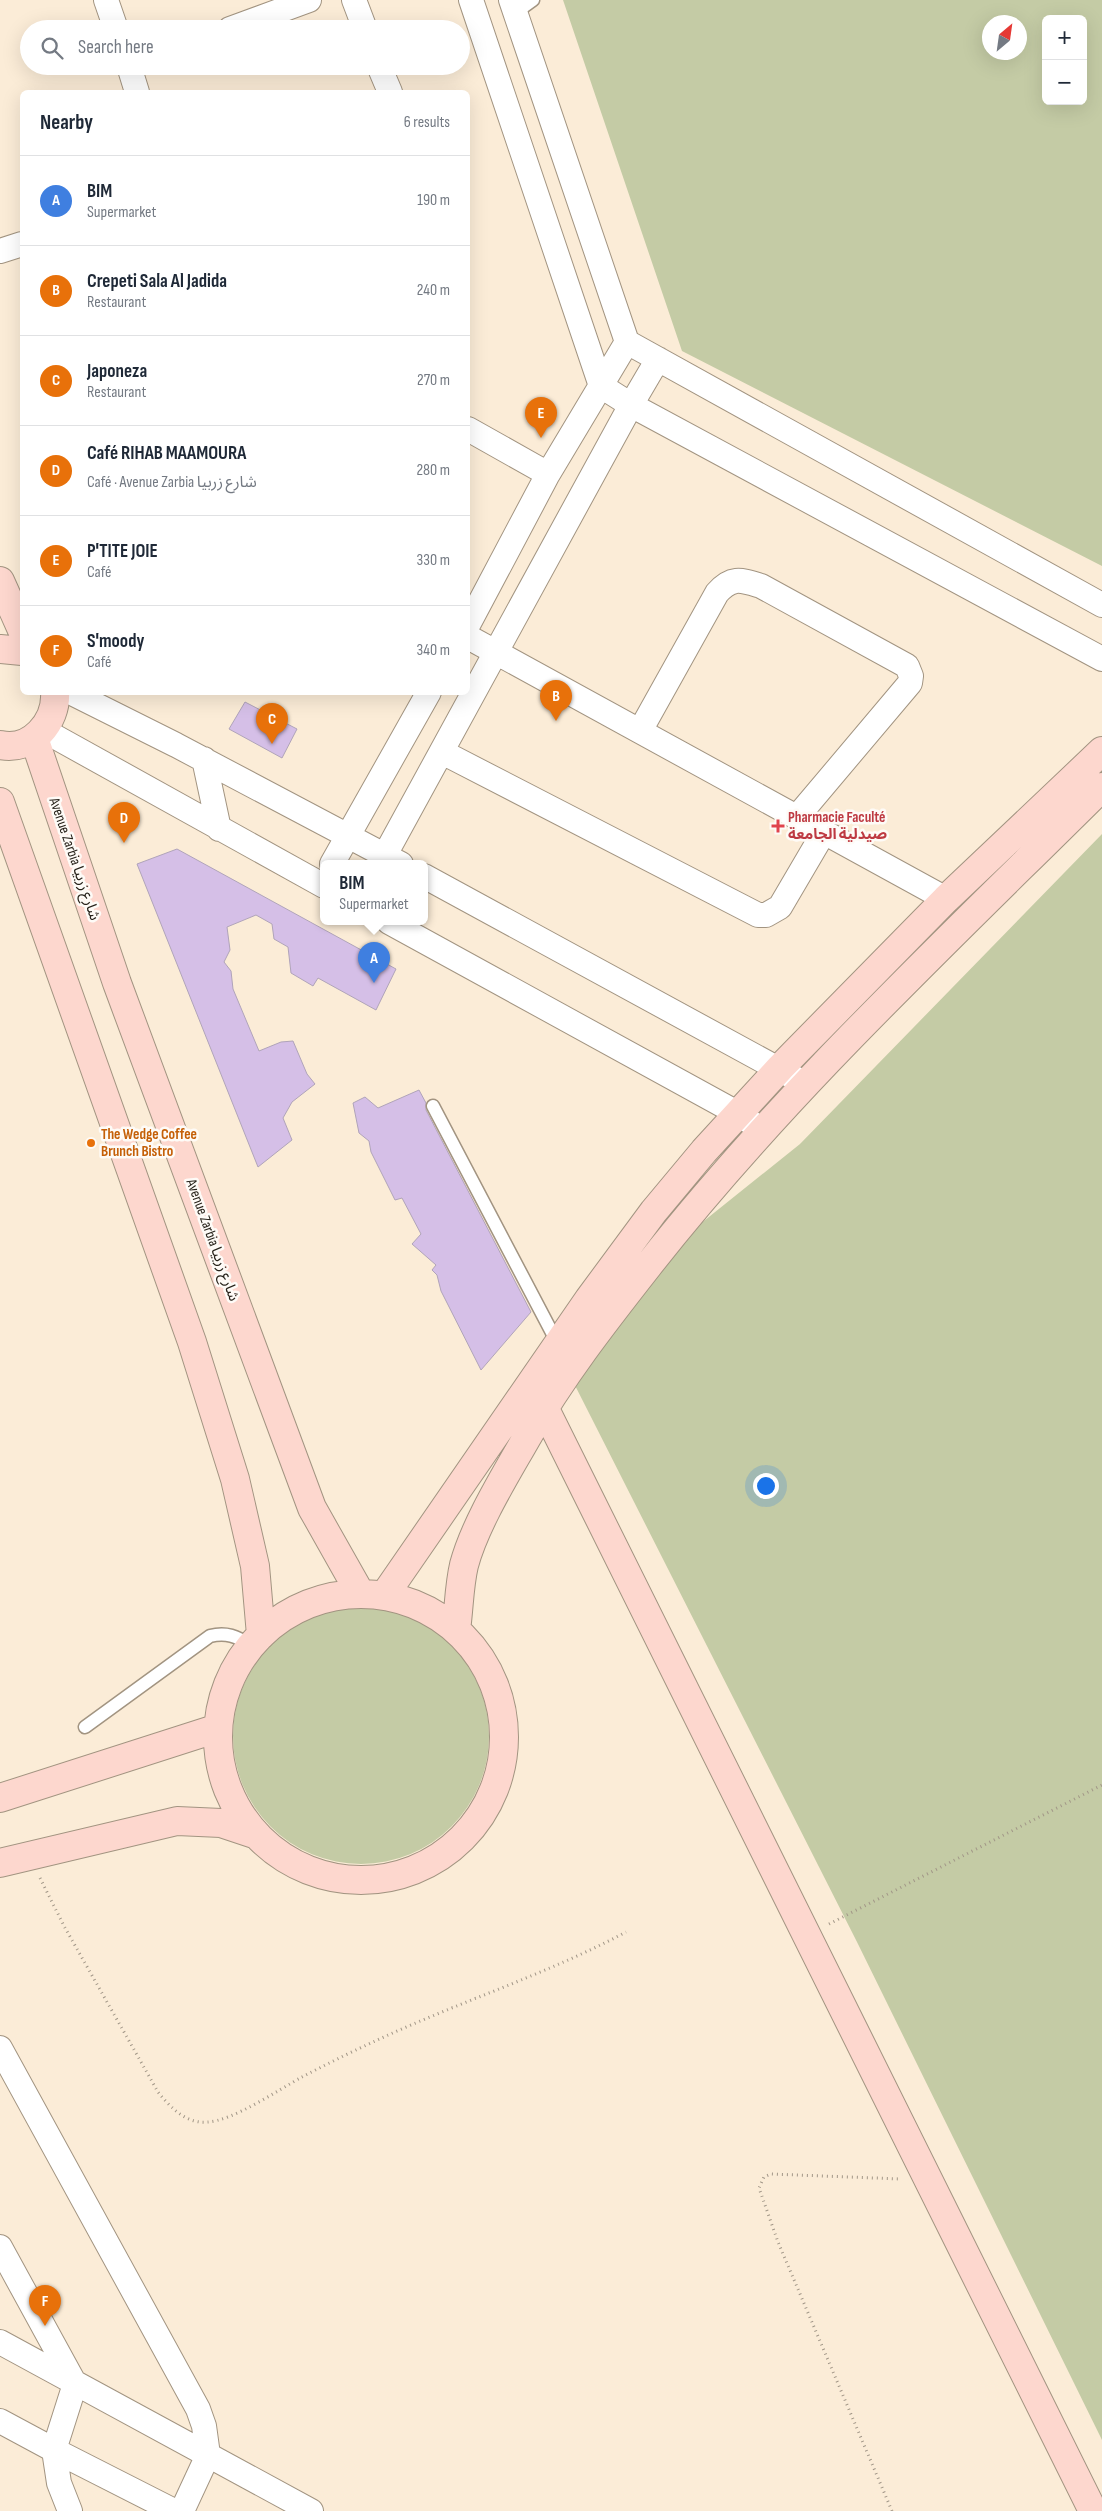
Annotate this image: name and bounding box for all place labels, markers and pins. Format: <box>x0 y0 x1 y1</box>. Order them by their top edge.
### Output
pin: E <box>525 397 557 438</box>
pin: B <box>540 680 572 721</box>
pin: C <box>256 703 288 744</box>
pin: D <box>108 802 140 843</box>
place label: Pharmacie Faculté صيدلية الجامعة <box>788 808 887 844</box>
marker: Pharmacie Faculté صيدلية الجامعة <box>772 820 784 832</box>
pin: A <box>358 942 390 983</box>
place label: The Wedge Coffee Brunch Bistro <box>101 1125 197 1161</box>
marker: The Wedge Coffee Brunch Bistro <box>85 1137 97 1149</box>
pin: F <box>29 2285 61 2326</box>

